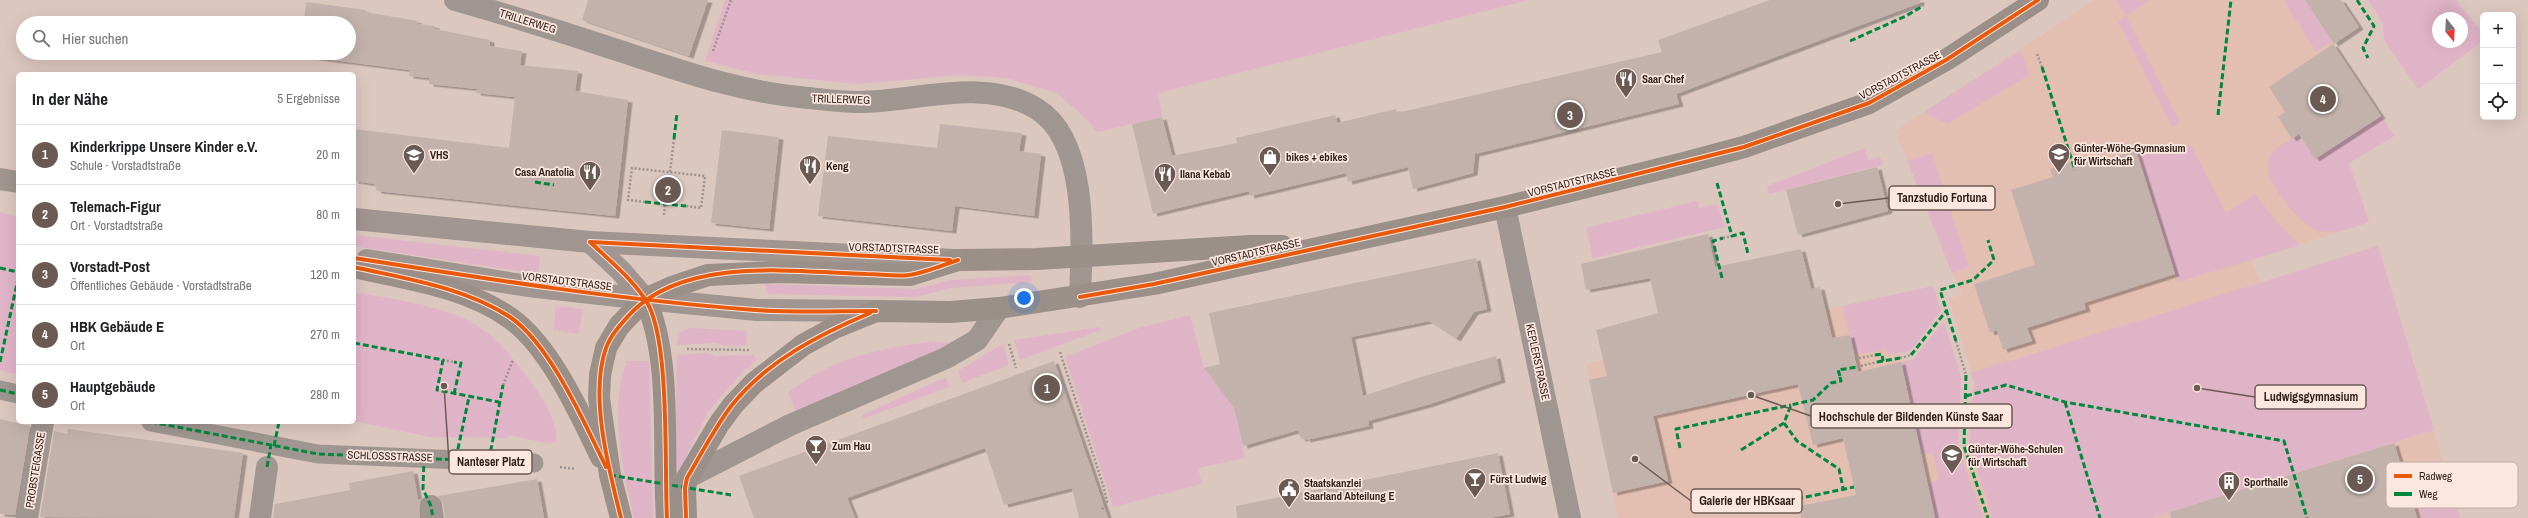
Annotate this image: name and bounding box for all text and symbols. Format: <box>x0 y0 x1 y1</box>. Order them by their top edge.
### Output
street label: TRILLERWEG <box>498 6 558 36</box>
north arrow <box>2432 12 2468 48</box>
map controls <box>2480 12 2516 120</box>
button: + <box>2480 12 2516 48</box>
search box <box>16 16 356 60</box>
icon: search <box>30 27 52 49</box>
text: Hier suchen <box>62 28 128 49</box>
street label: VORSTADTSTRASSE <box>1857 48 1943 102</box>
button: − <box>2480 48 2516 84</box>
restaurant icon: Saar Chef <box>1613 66 1639 99</box>
place label: Saar Chef <box>1642 72 1684 86</box>
pin: 4 <box>2310 84 2336 114</box>
button: locate <box>2480 84 2516 120</box>
text: In der Nähe <box>32 87 108 110</box>
text: 5 Ergebnisse <box>277 90 340 107</box>
street label: TRILLERWEG <box>812 91 870 107</box>
pin: 3 <box>1557 100 1583 130</box>
text: Kinderkrippe Unsere Kinder e.V. <box>70 136 258 157</box>
school or university icon: Günter-Wöhe-Gymnasium für Wirtschaft <box>2046 141 2072 174</box>
place label: Günter-Wöhe-Gymnasium für Wirtschaft <box>2074 141 2186 168</box>
school or university icon: VHS <box>401 142 427 175</box>
shop icon: bikes + ebikes <box>1257 144 1283 177</box>
text: 1 <box>42 146 48 163</box>
text: 20 m <box>316 146 340 163</box>
place label: VHS <box>430 148 449 162</box>
place label: bikes + ebikes <box>1286 150 1347 164</box>
restaurant icon: Keng <box>797 153 823 186</box>
text: Schule · Vorstadtstraße <box>70 157 181 174</box>
restaurant icon: Casa Anatolia <box>577 159 603 192</box>
place label: Keng <box>826 159 849 173</box>
restaurant icon: Ilana Kebab <box>1152 161 1178 194</box>
street label: VORSTADTSTRASSE <box>1526 164 1618 200</box>
place label: Casa Anatolia <box>515 165 574 179</box>
place label: Ilana Kebab <box>1180 167 1231 181</box>
pin: 2 <box>655 175 681 205</box>
callout: Tanzstudio Fortuna <box>1889 186 1995 210</box>
text: Tanzstudio Fortuna <box>1897 190 1988 206</box>
text: Telemach-Figur <box>70 196 161 217</box>
text: 2 <box>42 206 48 223</box>
text: 80 m <box>316 206 340 223</box>
text: Ort · Vorstadtstraße <box>70 217 163 234</box>
street label: VORSTADTSTRASSE <box>1210 235 1302 269</box>
street label: VORSTADTSTRASSE <box>849 239 939 257</box>
text: Vorstadt-Post <box>70 256 150 277</box>
text: 3 <box>42 266 48 283</box>
text: 120 m <box>310 266 340 283</box>
street label: VORSTADTSTRASSE <box>521 269 613 293</box>
text: Öffentliches Gebäude · Vorstadtstraße <box>70 277 252 294</box>
your location <box>1014 288 1034 308</box>
text: HBK Gebäude E <box>70 316 164 337</box>
street label: KEPLERSTRASSE <box>1523 323 1553 401</box>
text: 4 <box>42 326 48 343</box>
text: 270 m <box>310 326 340 343</box>
text: Ort <box>70 337 85 354</box>
pin: 1 <box>1034 373 1060 403</box>
text: Hauptgebäude <box>70 376 155 397</box>
callout: Ludwigsgymnasium <box>2255 385 2366 409</box>
text: 5 <box>42 386 48 403</box>
text: 280 m <box>310 386 340 403</box>
text: Ludwigsgymnasium <box>2264 389 2359 405</box>
text: Ort <box>70 397 85 414</box>
callout: Hochschule der Bildenden Künste Saar <box>1811 404 2012 428</box>
text: Hochschule der Bildenden Künste Saar <box>1819 409 2003 425</box>
street label: PROBSTEIGASSE <box>22 431 48 509</box>
bar icon: Zum Hau <box>803 433 829 466</box>
place label: Zum Hau <box>832 439 871 453</box>
school or university icon: Günter-Wöhe-Schulen für Wirtschaft <box>1939 442 1965 475</box>
place label: Günter-Wöhe-Schulen für Wirtschaft <box>1968 442 2063 469</box>
street label: SCHLOSSSTRASSE <box>347 448 433 464</box>
callout: Nanteser Platz <box>449 450 532 474</box>
text: Nanteser Platz <box>457 454 525 470</box>
legend <box>2386 462 2518 508</box>
pin: 5 <box>2347 464 2373 494</box>
bar icon: Fürst Ludwig <box>1462 466 1488 499</box>
building icon: Sporthalle <box>2216 469 2242 502</box>
text: Radweg <box>2419 469 2452 483</box>
place label: Fürst Ludwig <box>1490 472 1547 486</box>
place label: Sporthalle <box>2244 475 2288 489</box>
public building icon: Staatskanzlei Saarland Abteilung E <box>1276 476 1302 509</box>
place label: Staatskanzlei Saarland Abteilung E <box>1304 476 1394 503</box>
text: Weg <box>2419 487 2437 501</box>
callout: Galerie der HBKsaar <box>1691 489 1802 513</box>
text: Galerie der HBKsaar <box>1699 493 1795 509</box>

